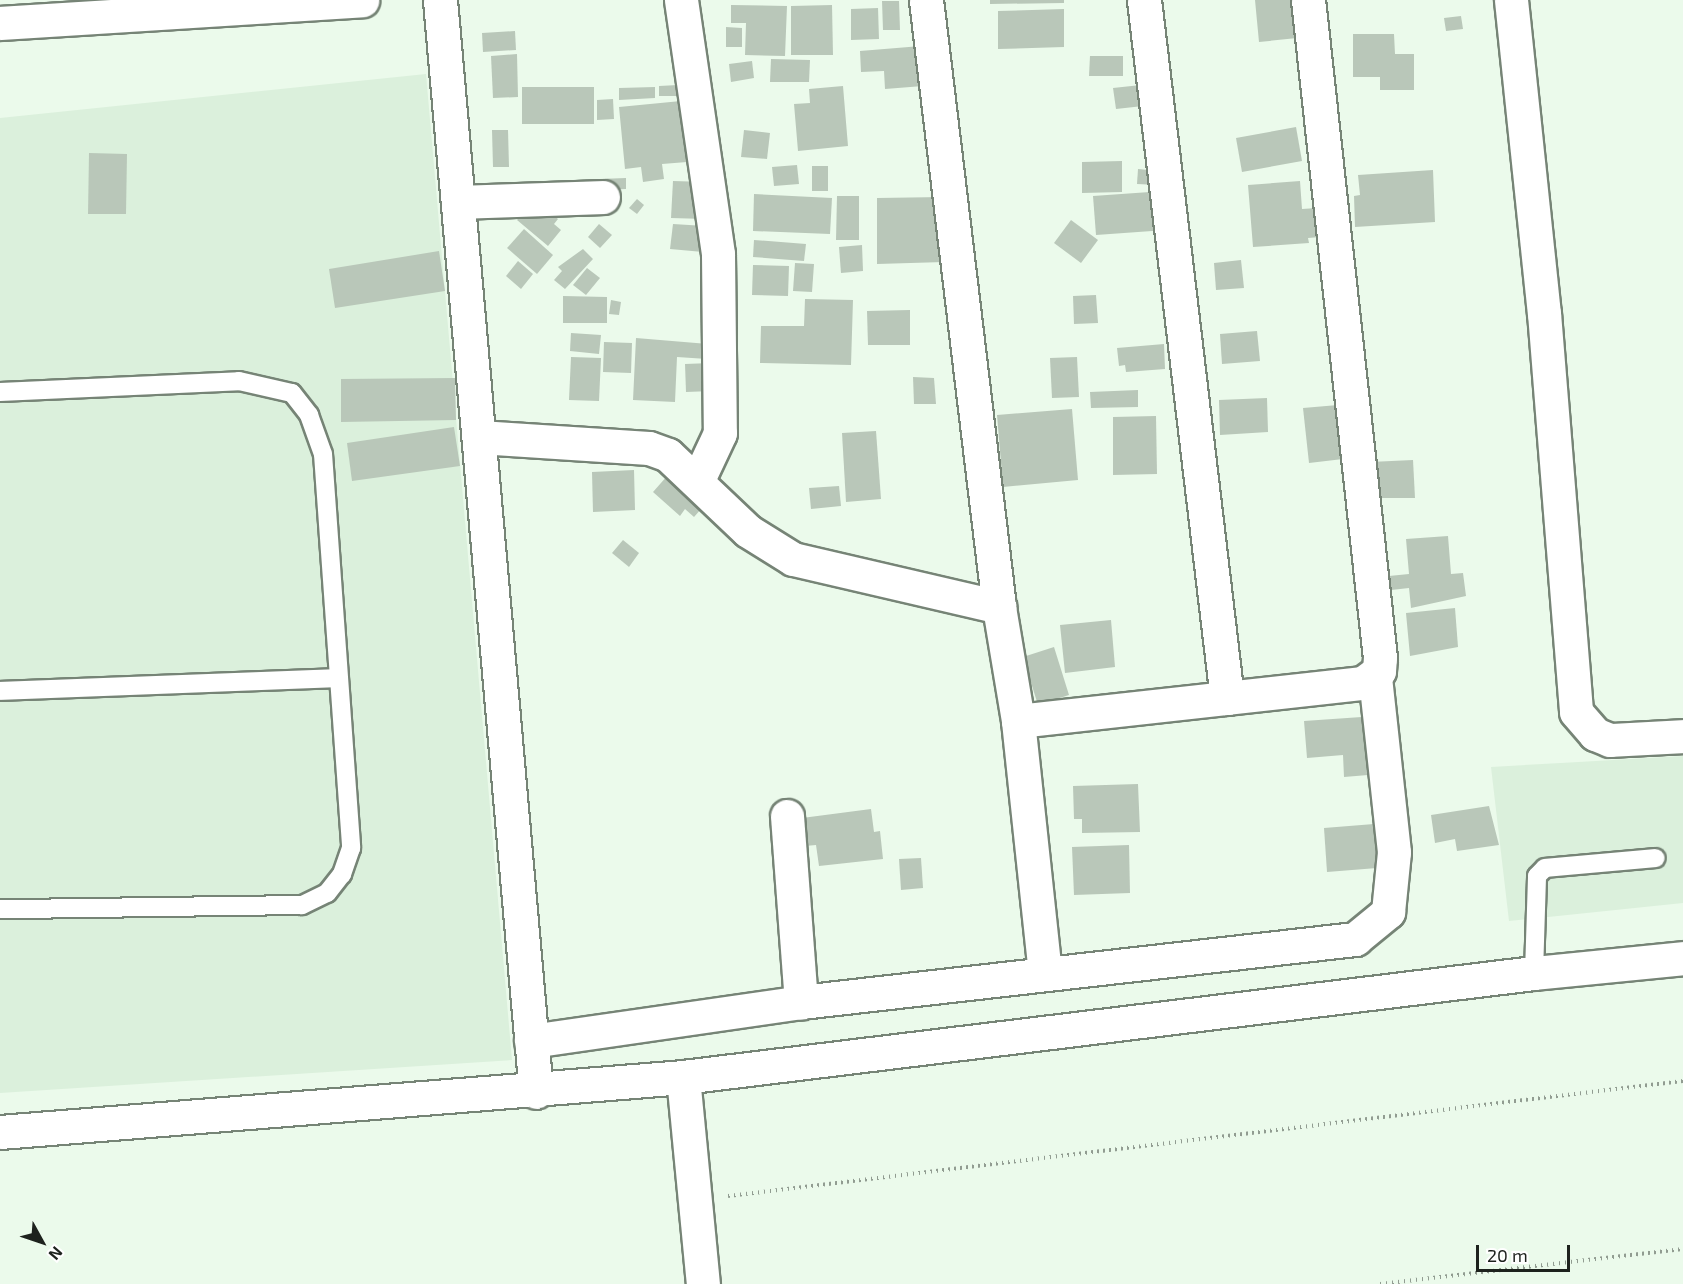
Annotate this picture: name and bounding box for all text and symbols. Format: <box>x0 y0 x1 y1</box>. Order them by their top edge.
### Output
north arrow <box>12 1212 72 1272</box>
scale bar <box>1479 1233 1574 1271</box>
text: N <box>45 1243 67 1264</box>
text: 20 m <box>1487 1244 1528 1266</box>

